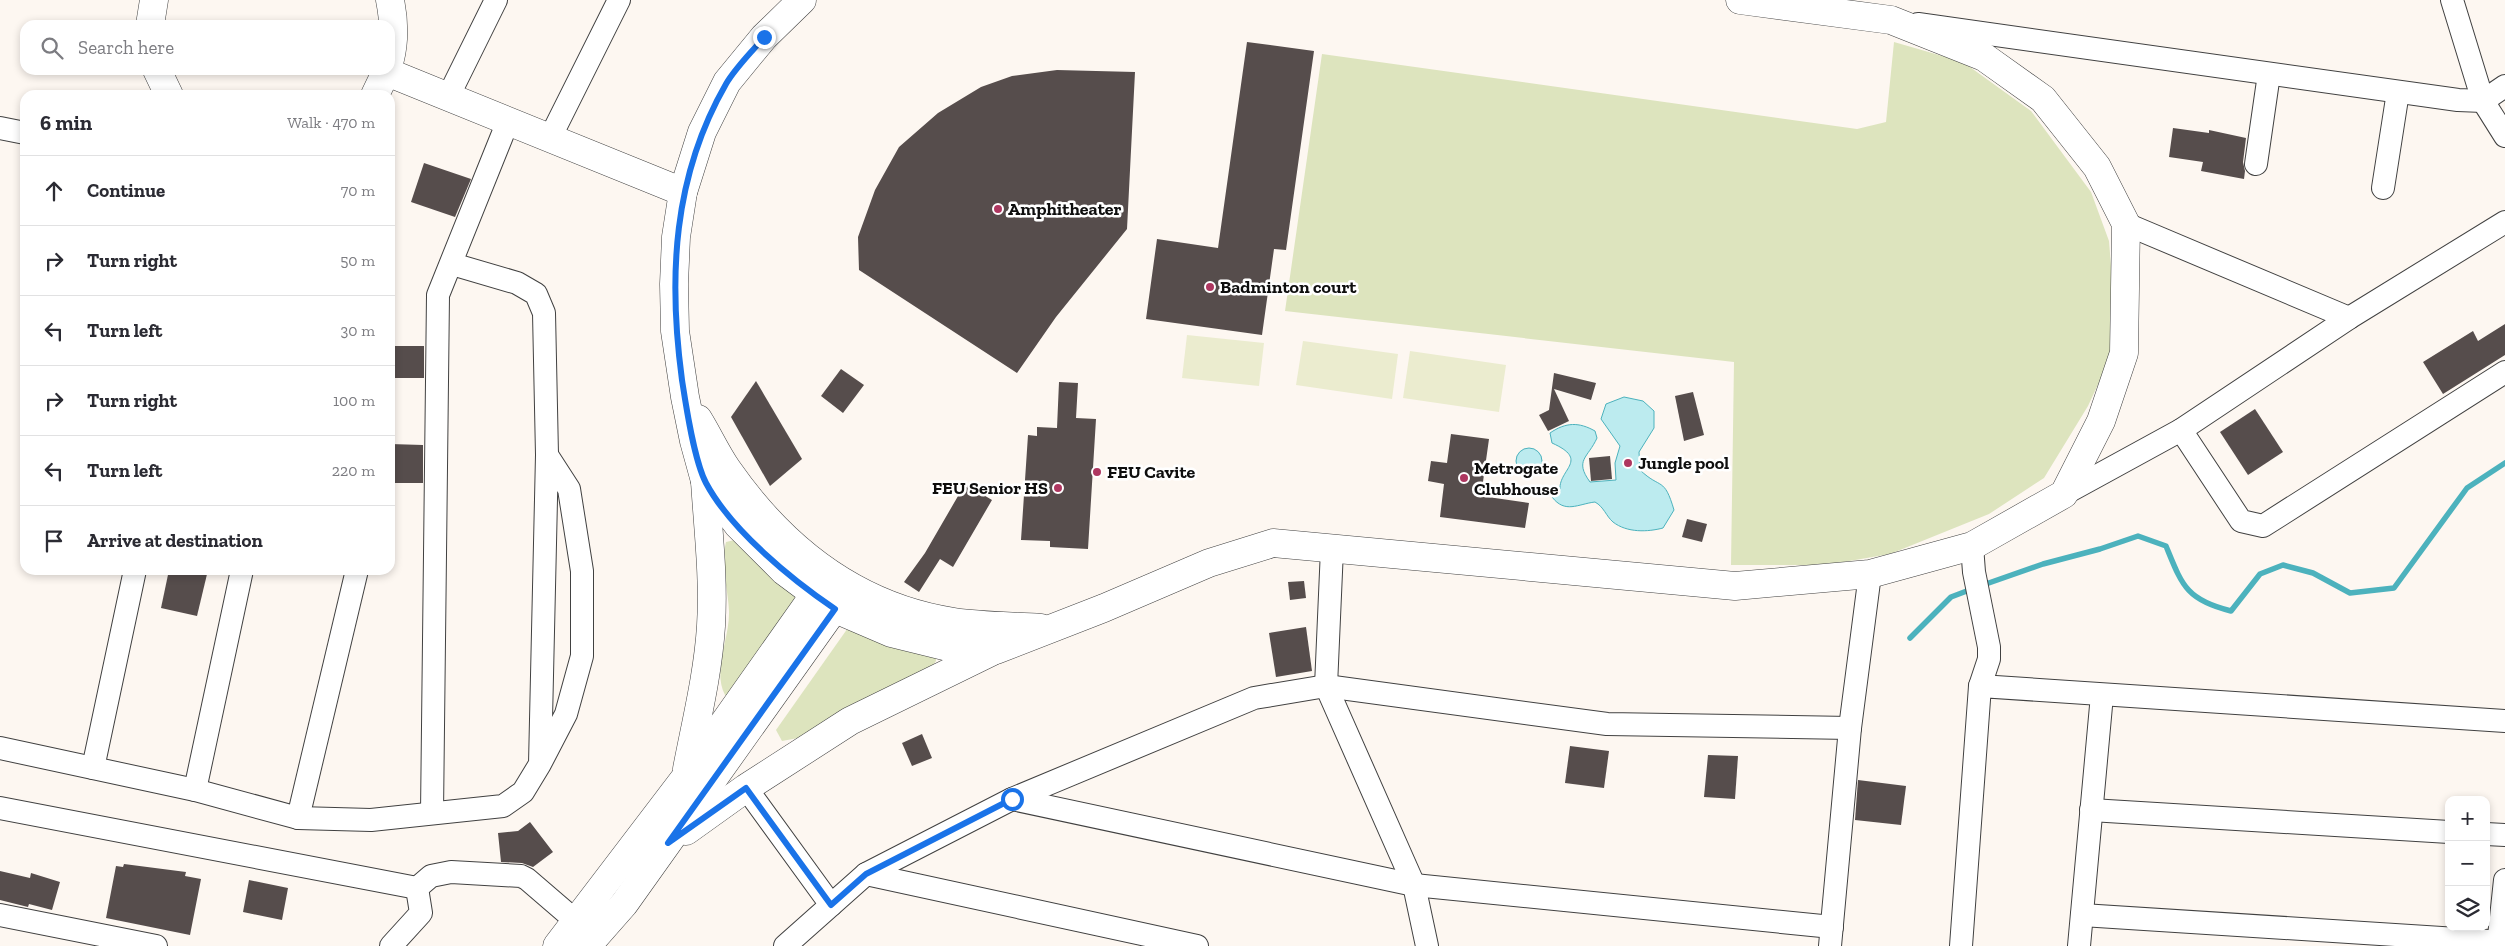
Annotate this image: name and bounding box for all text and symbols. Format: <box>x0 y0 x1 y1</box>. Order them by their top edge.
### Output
search box <box>20 20 395 75</box>
route end <box>753 26 776 49</box>
icon: search <box>38 34 66 62</box>
text: Search here <box>78 36 174 59</box>
text: 6 min <box>40 110 92 135</box>
text: Walk · 470 m <box>287 113 375 132</box>
icon: ahead <box>40 177 68 205</box>
text: Continue <box>87 179 165 202</box>
text: 70 m <box>341 181 375 200</box>
place label: Amphitheater <box>1008 198 1122 220</box>
marker: Amphitheater <box>992 203 1004 215</box>
icon: right <box>40 247 68 275</box>
text: Turn right <box>87 249 177 272</box>
text: 50 m <box>340 251 375 270</box>
place label: Badminton court <box>1220 276 1357 298</box>
marker: Badminton court <box>1204 281 1216 293</box>
icon: left <box>40 317 68 345</box>
text: Turn left <box>87 319 162 342</box>
text: 30 m <box>341 321 375 340</box>
icon: right <box>40 387 68 415</box>
text: Turn right <box>87 389 177 412</box>
text: 100 m <box>333 391 375 410</box>
place label: Jungle pool <box>1638 452 1729 474</box>
icon: left <box>40 457 68 485</box>
place label: Metrogate Clubhouse <box>1474 457 1559 500</box>
marker: Jungle pool <box>1622 457 1634 469</box>
text: Turn left <box>87 459 162 482</box>
text: 220 m <box>332 461 375 480</box>
place label: FEU Cavite <box>1107 461 1196 483</box>
marker: FEU Cavite <box>1091 466 1103 478</box>
marker: Metrogate Clubhouse <box>1458 472 1470 484</box>
place label: FEU Senior HS <box>932 477 1048 499</box>
marker: FEU Senior HS <box>1052 482 1064 494</box>
icon: arrive <box>40 527 68 555</box>
text: Arrive at destination <box>87 529 263 552</box>
route start <box>1001 788 1024 811</box>
map controls <box>2445 796 2490 931</box>
button: + <box>2445 796 2490 841</box>
button: − <box>2445 841 2490 886</box>
button: layers <box>2445 886 2490 931</box>

